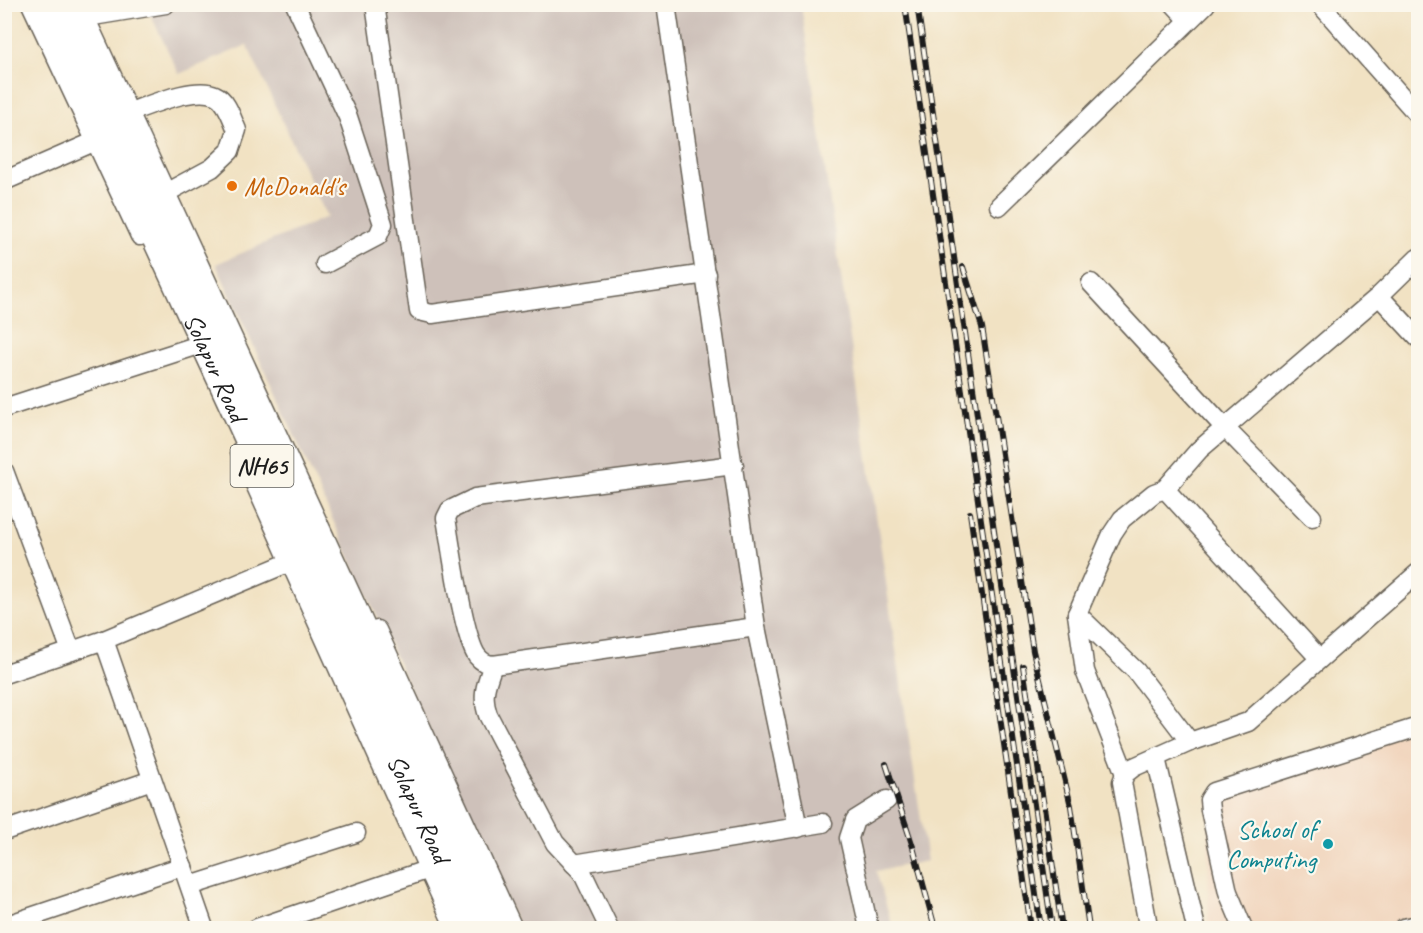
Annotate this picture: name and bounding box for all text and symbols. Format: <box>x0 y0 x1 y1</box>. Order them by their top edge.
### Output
place label: McDonald's <box>244 170 347 203</box>
marker: McDonald's <box>225 179 239 193</box>
street label: Solapur Road <box>176 308 256 430</box>
road number: NH65 <box>230 445 294 487</box>
street label: Solapur Road <box>380 749 460 871</box>
place label: School of Computing <box>1226 813 1321 876</box>
marker: School of Computing <box>1321 837 1335 851</box>

